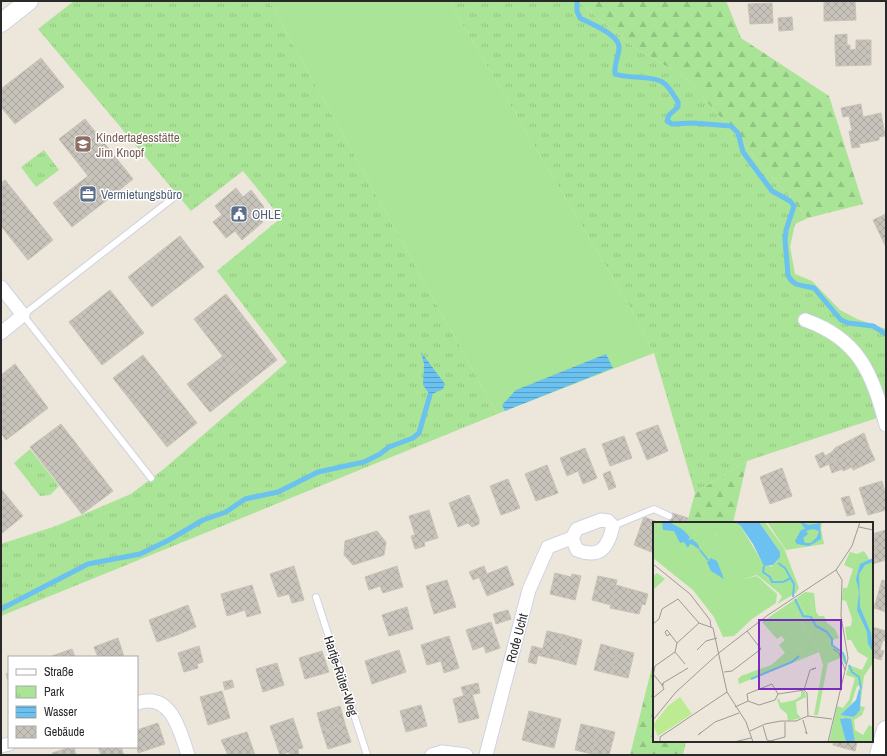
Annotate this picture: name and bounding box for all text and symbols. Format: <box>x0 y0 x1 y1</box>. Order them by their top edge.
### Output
place label: Kindertagesstätte Jim Knopf <box>96 129 180 161</box>
school or university icon: Kindertagesstätte Jim Knopf <box>73 134 93 154</box>
office icon: Vermietungsbüro <box>78 184 98 204</box>
place label: Vermietungsbüro <box>101 186 182 203</box>
public building icon: OHLE <box>229 204 249 224</box>
place label: OHLE <box>252 206 281 223</box>
inset map <box>653 522 873 742</box>
street label: Rode Ucht <box>502 611 532 665</box>
street label: Hartje-Rüter-Weg <box>320 634 362 718</box>
legend <box>8 656 138 748</box>
text: Straße <box>44 664 74 680</box>
text: Park <box>44 684 64 700</box>
text: Wasser <box>44 704 78 720</box>
text: Gebäude <box>44 724 85 740</box>

